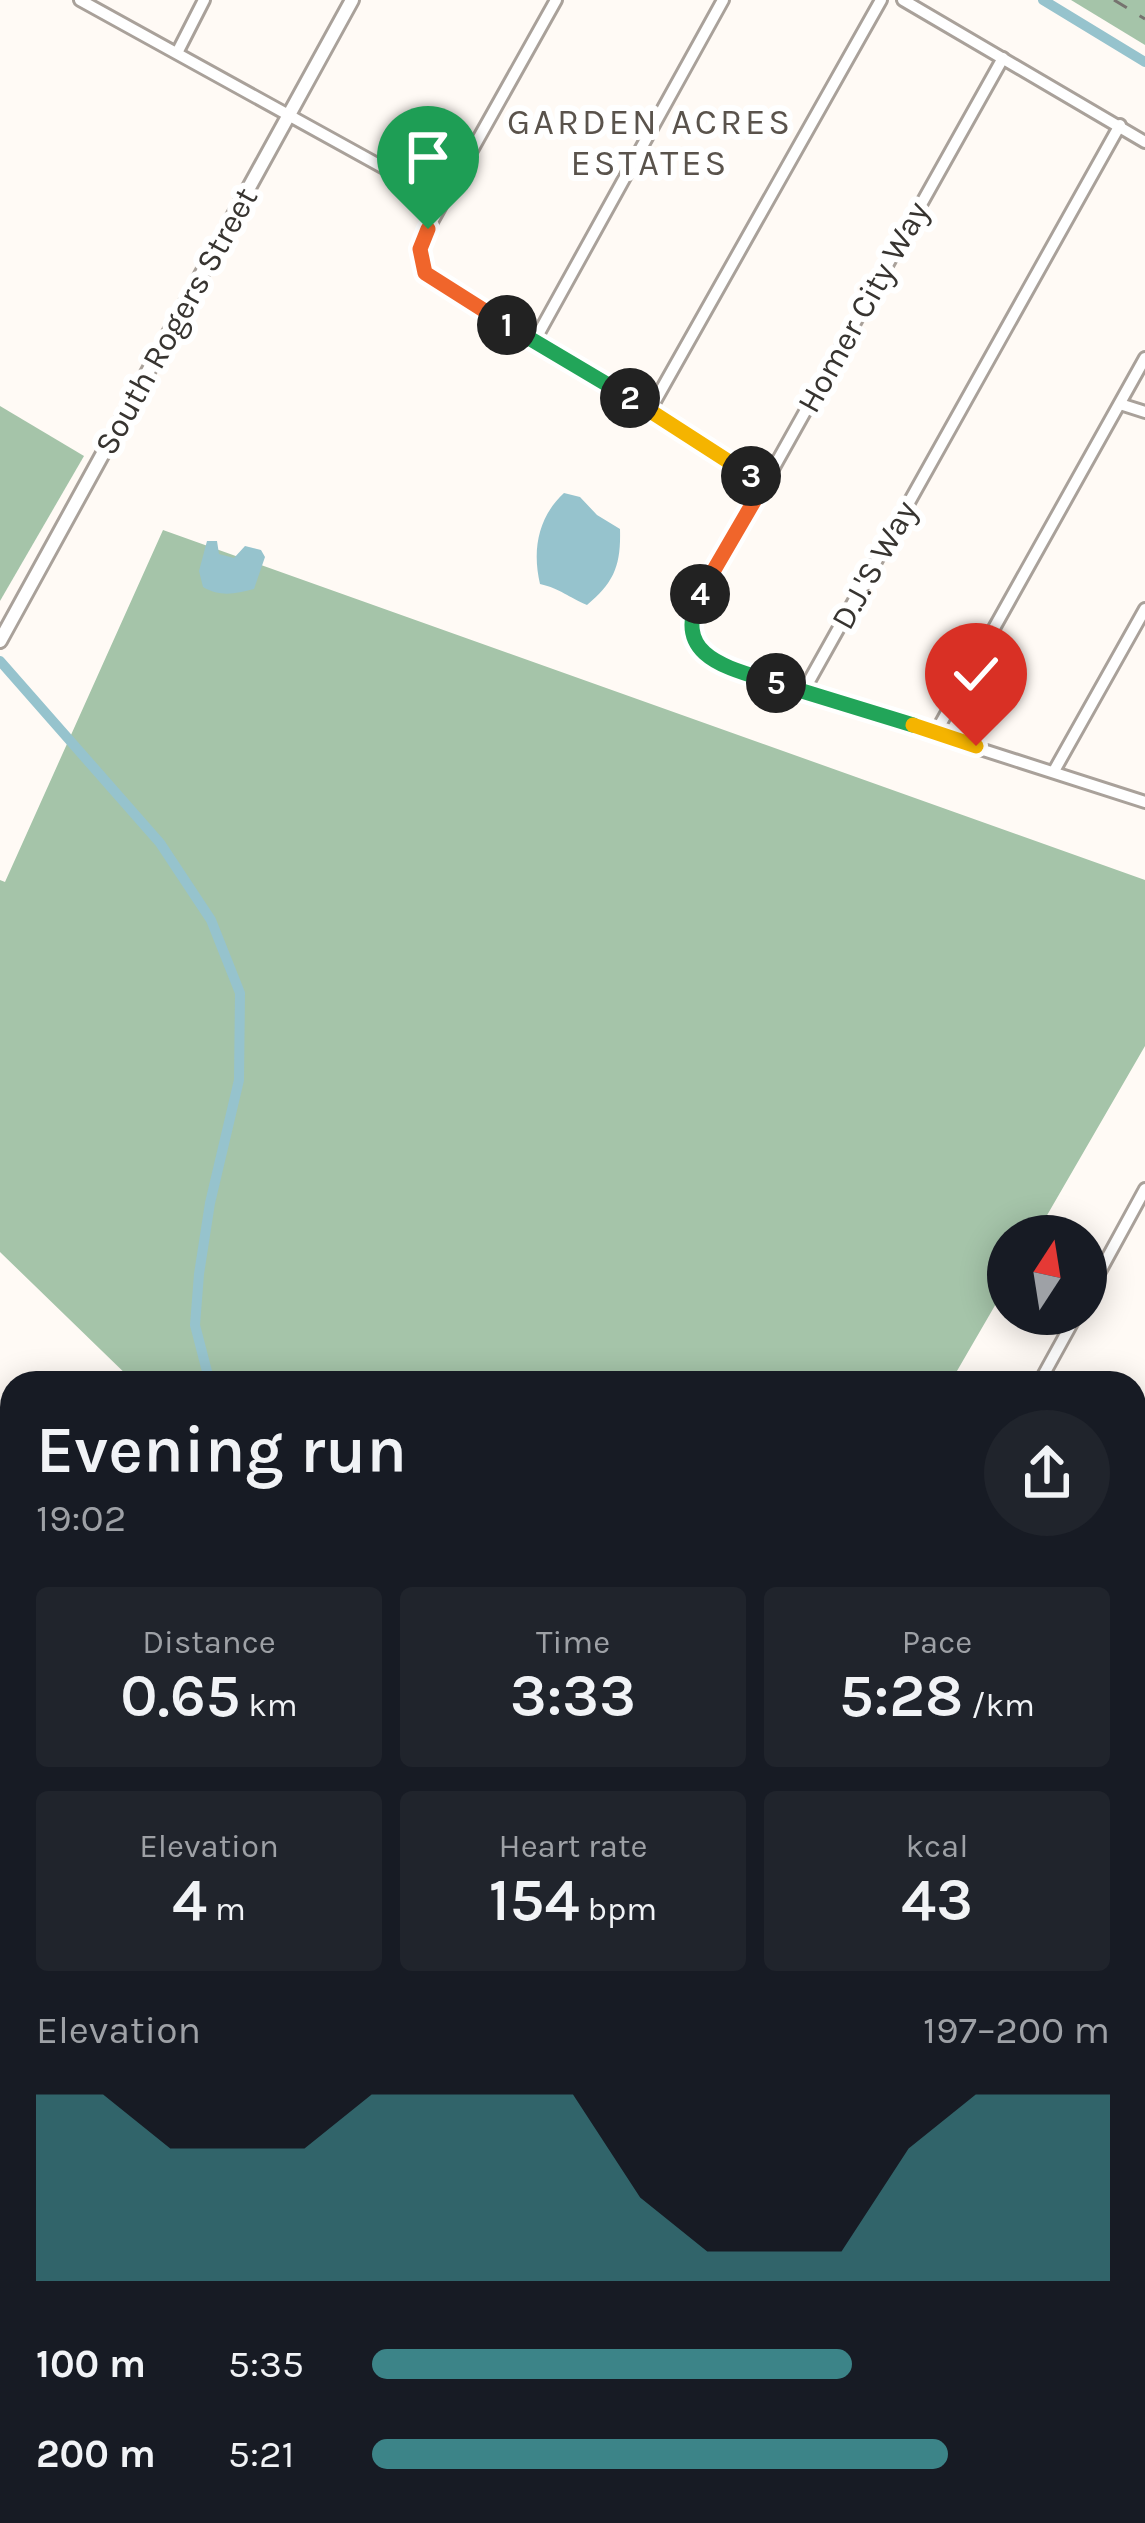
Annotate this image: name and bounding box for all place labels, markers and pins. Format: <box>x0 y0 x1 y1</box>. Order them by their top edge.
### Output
pin <box>377 106 479 229</box>
pin: 1 <box>477 295 537 355</box>
pin: 2 <box>600 368 660 428</box>
pin: 3 <box>721 446 781 506</box>
pin: 4 <box>670 564 730 624</box>
pin <box>925 623 1027 746</box>
pin: 5 <box>746 653 806 713</box>

